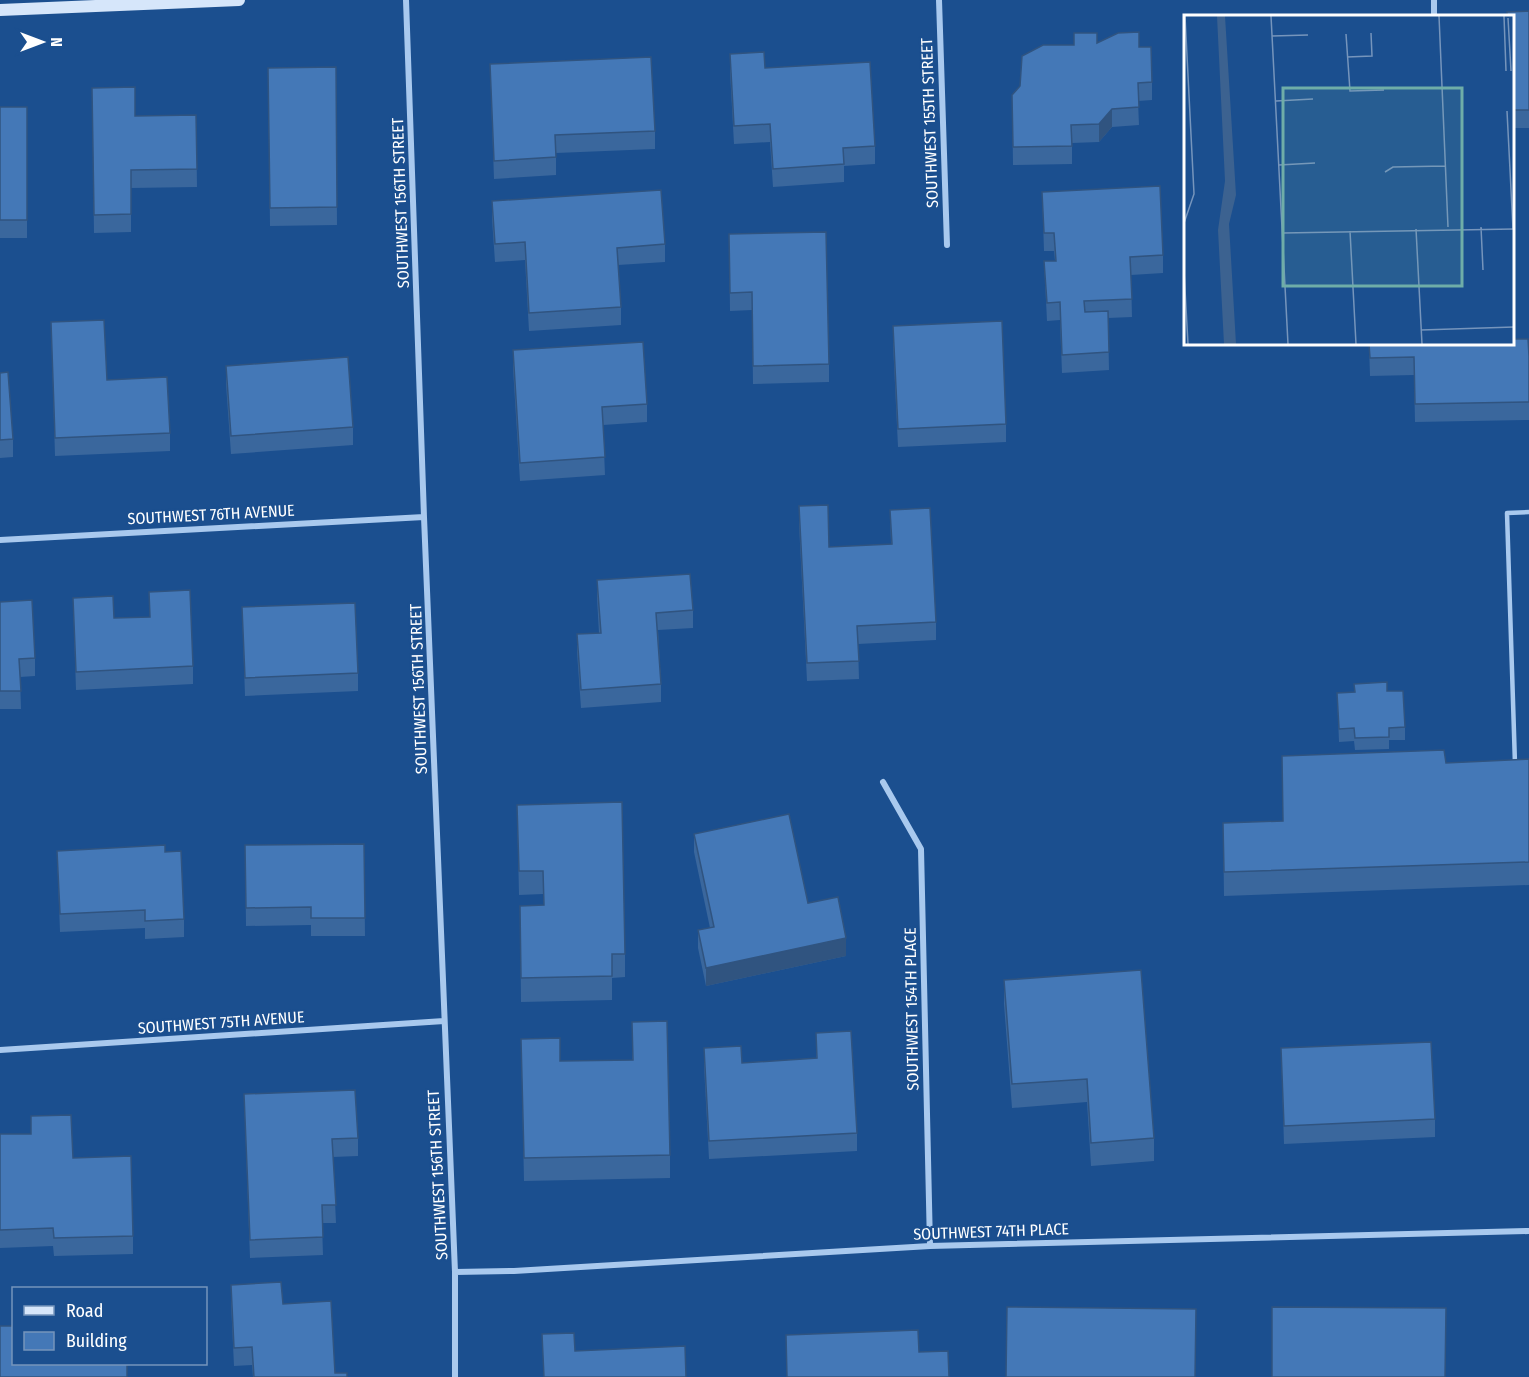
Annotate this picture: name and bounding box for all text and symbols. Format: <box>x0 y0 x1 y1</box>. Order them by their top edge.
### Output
north arrow <box>12 12 72 72</box>
inset map <box>1184 15 1514 345</box>
text: N <box>47 37 66 47</box>
street label: SOUTHWEST 155TH STREET <box>917 37 942 208</box>
street label: SOUTHWEST 156TH STREET <box>388 117 413 288</box>
street label: SOUTHWEST 76TH AVENUE <box>127 501 295 528</box>
street label: SOUTHWEST 156TH STREET <box>406 603 431 774</box>
street label: SOUTHWEST 154TH PLACE <box>901 927 922 1091</box>
street label: SOUTHWEST 75TH AVENUE <box>137 1007 305 1038</box>
street label: SOUTHWEST 156TH STREET <box>424 1089 451 1261</box>
street label: SOUTHWEST 74TH PLACE <box>913 1219 1069 1244</box>
legend <box>12 1287 207 1365</box>
text: Road <box>66 1300 103 1322</box>
text: Building <box>66 1330 127 1352</box>

